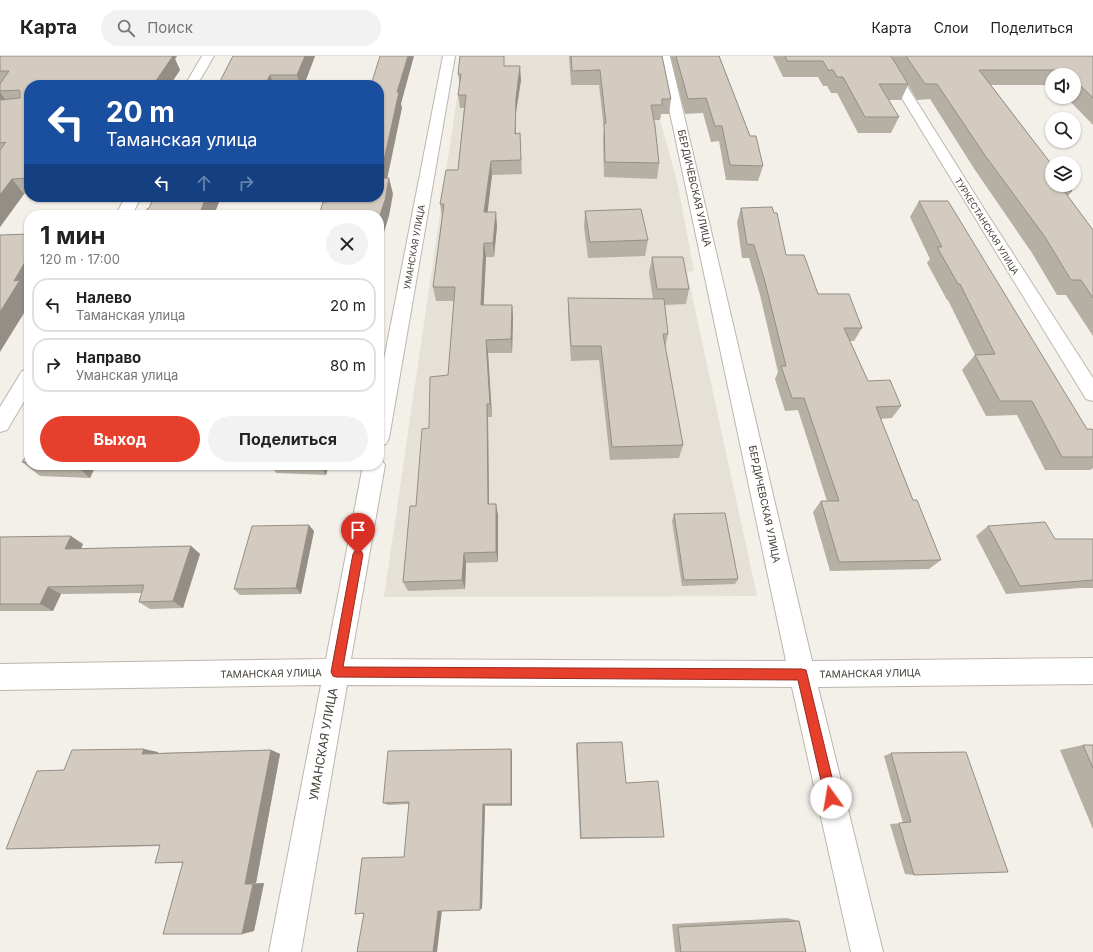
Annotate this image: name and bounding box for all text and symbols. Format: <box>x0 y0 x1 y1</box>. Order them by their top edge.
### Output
search box <box>101 10 381 46</box>
text: Карта <box>20 16 77 39</box>
icon: search <box>115 17 137 39</box>
text: Поиск <box>147 18 193 37</box>
text: Карта <box>871 19 912 36</box>
text: Слои <box>934 19 969 36</box>
text: Поделиться <box>991 19 1073 36</box>
map controls <box>1045 68 1081 192</box>
button: sound <box>1045 68 1081 104</box>
text: 20 m <box>106 95 175 129</box>
icon: left <box>40 96 92 148</box>
button: search <box>1045 112 1081 148</box>
street label: БЕРДИЧЕВСКАЯ УЛИЦА <box>676 128 714 248</box>
text: Таманская улица <box>106 129 257 150</box>
button: layers <box>1045 156 1081 192</box>
icon: left <box>151 172 173 194</box>
icon: ahead <box>193 172 215 194</box>
icon: right <box>235 172 257 194</box>
street label: ТУРКЕСТАНСКАЯ УЛИЦА <box>953 176 1021 276</box>
street label: УМАНСКАЯ УЛИЦА <box>401 204 427 290</box>
text: 1 мин <box>40 221 105 250</box>
button: close <box>326 223 368 265</box>
text: 120 m · 17:00 <box>40 251 120 267</box>
text: Налево <box>76 288 132 307</box>
icon: left <box>42 294 64 316</box>
text: 20 m <box>330 296 366 315</box>
text: Таманская улица <box>76 307 185 323</box>
text: Направо <box>76 348 141 367</box>
icon: right <box>42 354 64 376</box>
text: 80 m <box>330 356 366 375</box>
text: Уманская улица <box>76 367 178 383</box>
button: Выход <box>40 416 200 462</box>
button: Поделиться <box>208 416 368 462</box>
street label: БЕРДИЧЕВСКАЯ УЛИЦА <box>747 444 783 564</box>
pin <box>341 513 375 554</box>
icon: arrive <box>347 519 369 541</box>
street label: ТАМАНСКАЯ УЛИЦА <box>220 666 322 680</box>
street label: ТАМАНСКАЯ УЛИЦА <box>819 666 921 680</box>
street label: УМАНСКАЯ УЛИЦА <box>306 686 340 802</box>
position arrow <box>810 777 852 819</box>

